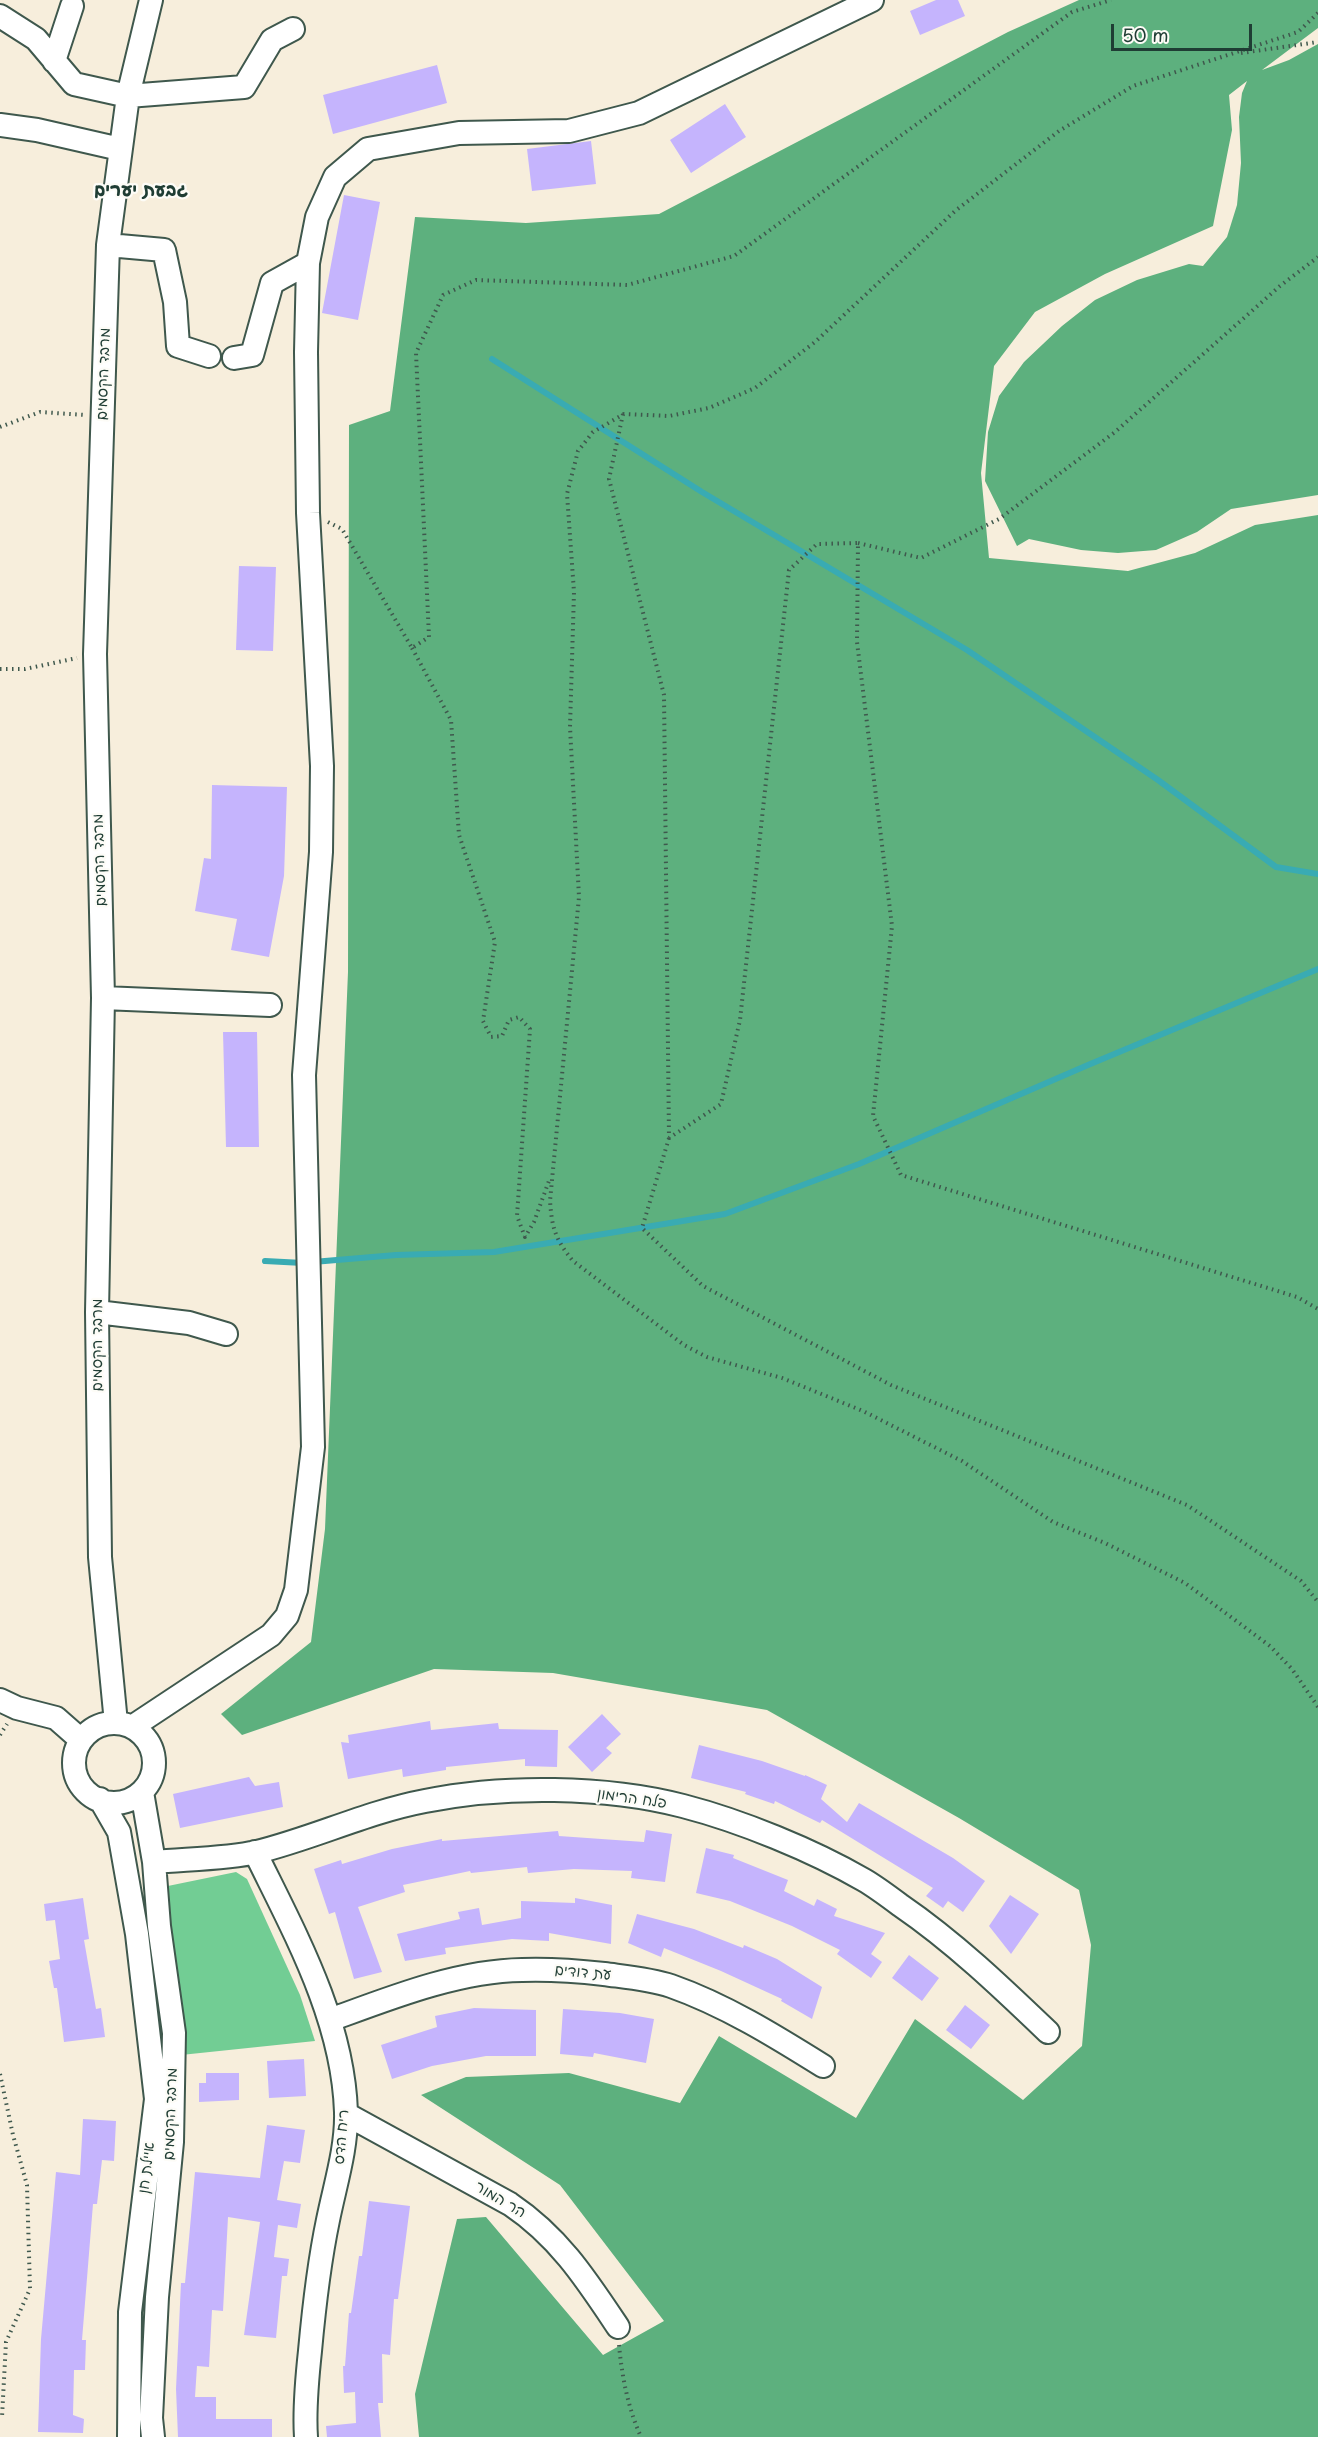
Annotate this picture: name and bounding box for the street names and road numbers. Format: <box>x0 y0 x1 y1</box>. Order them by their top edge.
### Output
street label: מרבד הקסמים <box>93 327 115 421</box>
street label: מרבד הקסמים <box>89 813 111 907</box>
street label: מרבד הקסמים <box>89 1299 107 1391</box>
street label: פלח הרימון <box>596 1785 668 1813</box>
street label: עת דודים <box>554 1962 612 1984</box>
street label: מרבד הקסמים <box>160 2067 182 2161</box>
street label: ריח הדס <box>331 2109 353 2165</box>
street label: איילת חן <box>135 2141 159 2195</box>
street label: הר המור <box>471 2178 529 2222</box>

